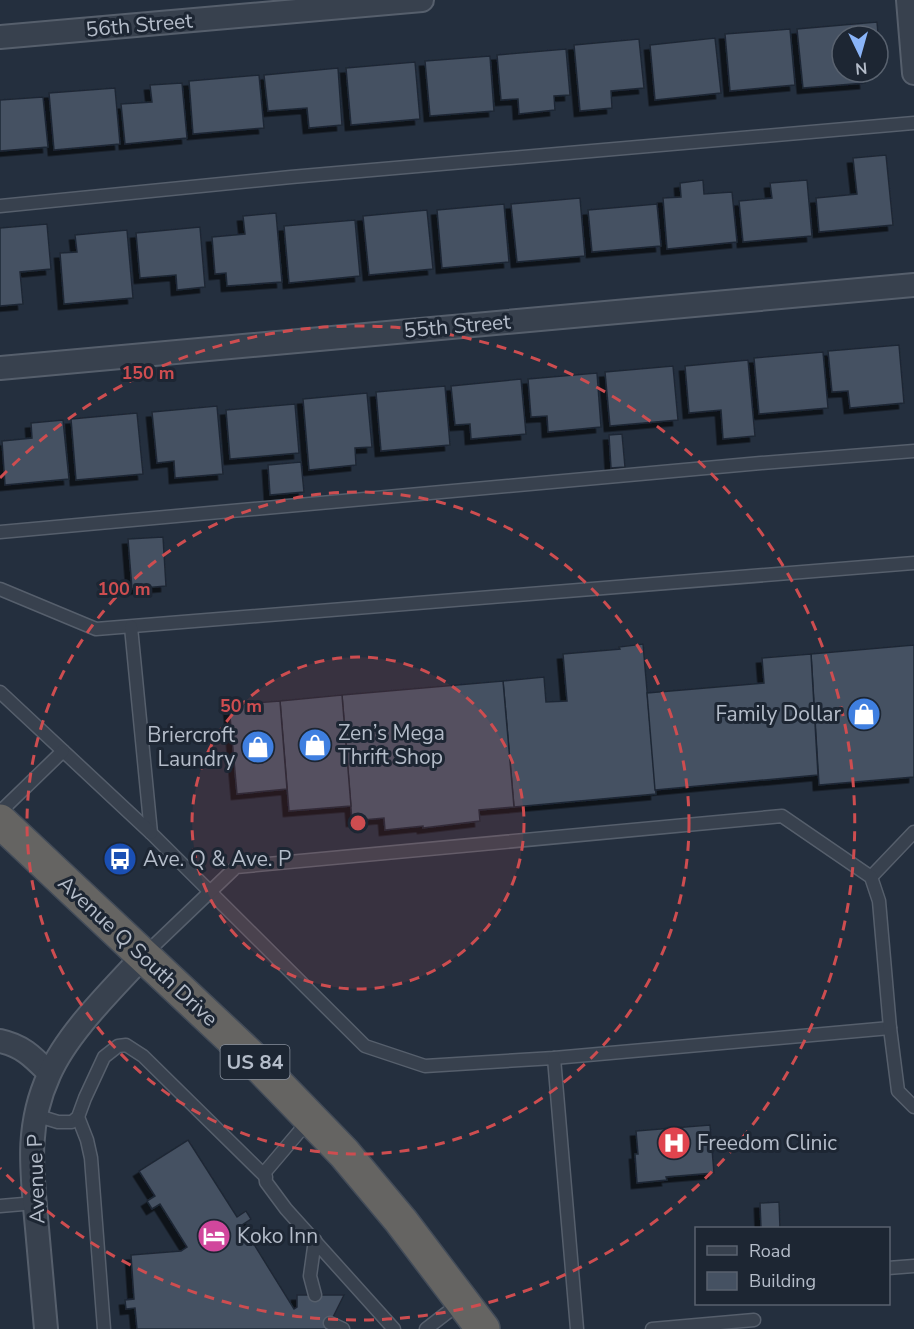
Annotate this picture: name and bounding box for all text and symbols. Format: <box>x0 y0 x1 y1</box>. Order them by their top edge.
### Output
street label: 56th Street <box>84 6 194 44</box>
north arrow <box>830 24 890 84</box>
text: N <box>854 56 868 79</box>
street label: 55th Street <box>402 307 512 345</box>
text: 150 m <box>121 361 175 385</box>
text: 100 m <box>97 577 151 601</box>
text: 50 m <box>220 694 262 718</box>
shop icon: Family Dollar <box>846 696 882 732</box>
place label: Family Dollar <box>715 700 841 728</box>
place label: Zen’s Mega Thrift Shop <box>338 719 445 771</box>
place label: Briercroft Laundry <box>147 721 236 773</box>
shop icon: Zen’s Mega Thrift Shop <box>297 727 333 763</box>
shop icon: Briercroft Laundry <box>240 729 276 765</box>
centre of rings <box>348 813 368 833</box>
bus stop icon: Ave. Q & Ave. P <box>102 841 138 877</box>
place label: Ave. Q & Ave. P <box>143 845 291 873</box>
street label: Avenue Q South Drive <box>52 869 224 1033</box>
road number: US 84 <box>220 1045 290 1079</box>
hospital icon: Freedom Clinic <box>656 1125 692 1161</box>
place label: Freedom Clinic <box>697 1129 837 1157</box>
street label: Avenue P <box>20 1133 52 1225</box>
hotel icon: Koko Inn <box>196 1218 232 1254</box>
place label: Koko Inn <box>237 1222 318 1250</box>
legend <box>695 1227 890 1305</box>
text: Road <box>749 1239 791 1263</box>
text: Building <box>749 1269 816 1293</box>

